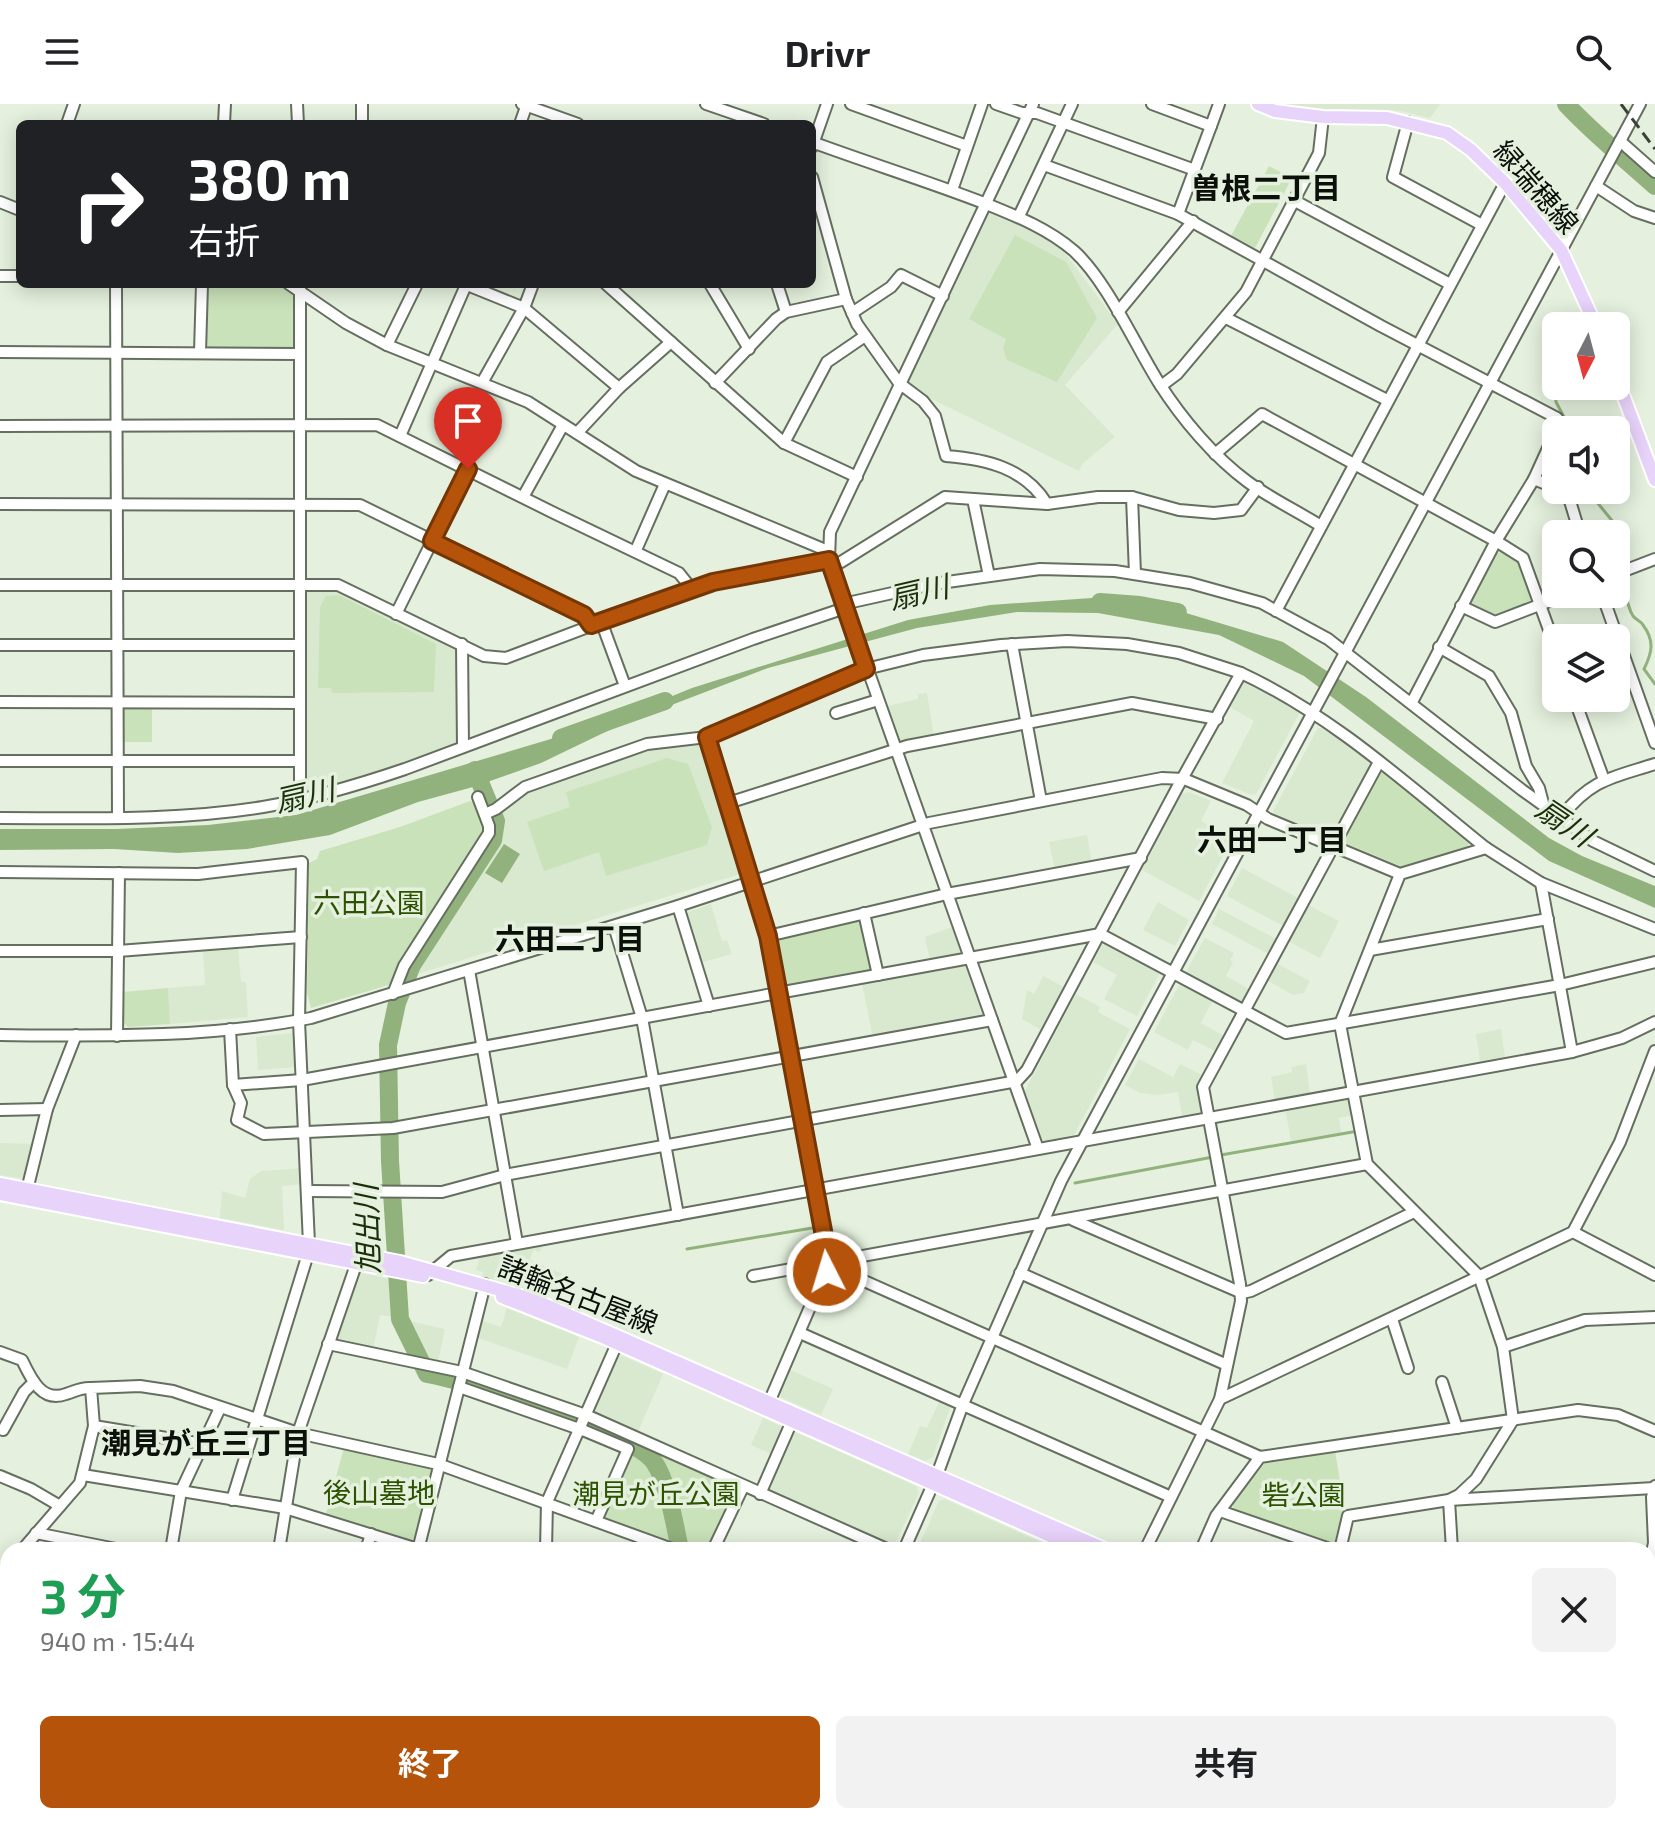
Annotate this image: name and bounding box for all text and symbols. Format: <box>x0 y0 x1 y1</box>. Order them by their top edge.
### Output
icon: menu <box>40 30 84 74</box>
icon: search <box>1571 30 1615 74</box>
text: Drivr <box>785 31 870 74</box>
street label: 緑瑞穂線 <box>1487 133 1586 240</box>
text: 380 m <box>188 144 351 211</box>
icon: right <box>56 152 160 256</box>
district label: 曽根二丁目 <box>1191 169 1341 205</box>
text: 右折 <box>188 218 260 261</box>
north arrow <box>1542 312 1630 400</box>
map controls <box>1542 312 1630 712</box>
pin <box>434 387 502 469</box>
icon: arrive <box>446 399 490 443</box>
button: sound <box>1542 416 1630 504</box>
button: search <box>1542 520 1630 608</box>
water label: 扇川 <box>885 566 955 615</box>
button: layers <box>1542 624 1630 712</box>
water label: 扇川 <box>271 769 341 818</box>
water label: 扇川 <box>1530 790 1603 855</box>
district label: 六田一丁目 <box>1197 821 1347 857</box>
park label: 六田公園 <box>313 885 425 919</box>
district label: 六田二丁目 <box>495 920 645 956</box>
water label: 旭出川 <box>346 1180 386 1275</box>
position arrow <box>785 1230 869 1314</box>
street label: 諸輪名古屋線 <box>494 1248 663 1340</box>
district label: 潮見が丘三丁目 <box>101 1424 311 1460</box>
park label: 後山墓地 <box>323 1475 435 1509</box>
park label: 潮見が丘公園 <box>572 1476 740 1510</box>
park label: 砦公園 <box>1262 1477 1346 1511</box>
text: 3 分 <box>40 1566 126 1624</box>
button: close <box>1532 1568 1616 1652</box>
text: 940 m · 15:44 <box>40 1625 195 1656</box>
button: 終了 <box>40 1716 820 1808</box>
button: 共有 <box>836 1716 1616 1808</box>

